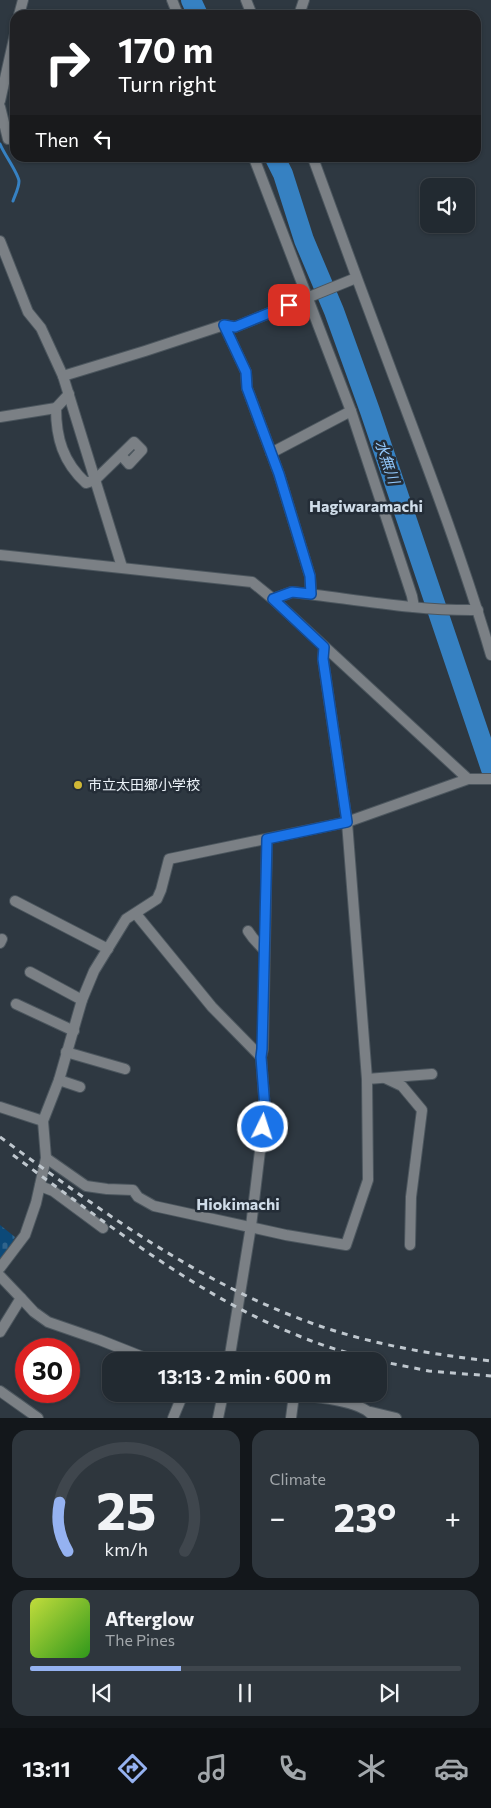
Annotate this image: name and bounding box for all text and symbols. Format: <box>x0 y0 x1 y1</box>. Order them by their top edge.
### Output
text: 170 m <box>118 27 213 70</box>
icon: right <box>35 30 100 95</box>
text: Turn right <box>118 70 216 97</box>
icon: left <box>89 125 117 153</box>
text: Then <box>35 128 79 151</box>
map controls <box>420 178 475 233</box>
button: sound <box>420 178 475 233</box>
pin <box>268 284 310 326</box>
icon: arrive <box>275 291 303 319</box>
water label: 水無川 <box>372 437 404 488</box>
district label: Hagiwaramachi <box>309 496 423 515</box>
place label: 市立太田郷小学校 <box>88 776 200 793</box>
marker: 市立太田郷小学校 <box>72 779 84 791</box>
position arrow <box>236 1100 288 1152</box>
district label: Hiokimachi <box>196 1194 280 1213</box>
speed limit sign: 30 <box>15 1338 80 1403</box>
text: 13:13 · 2 min · 600 m <box>158 1365 331 1388</box>
text: Climate <box>270 1469 326 1488</box>
text: 25 <box>96 1477 156 1541</box>
text: 23° <box>334 1493 396 1540</box>
text: − <box>270 1500 285 1534</box>
text: + <box>445 1500 461 1534</box>
text: km/h <box>104 1538 147 1560</box>
text: Afterglow <box>105 1607 194 1630</box>
text: The Pines <box>105 1630 175 1649</box>
icon: previous <box>88 1679 116 1707</box>
icon: pause <box>231 1679 259 1707</box>
icon: next <box>375 1679 403 1707</box>
icon: directions <box>115 1751 150 1786</box>
icon: music <box>195 1751 230 1786</box>
icon: phone <box>275 1751 310 1786</box>
icon: climate <box>354 1751 389 1786</box>
icon: car <box>434 1751 469 1786</box>
text: 13:11 <box>22 1755 71 1782</box>

